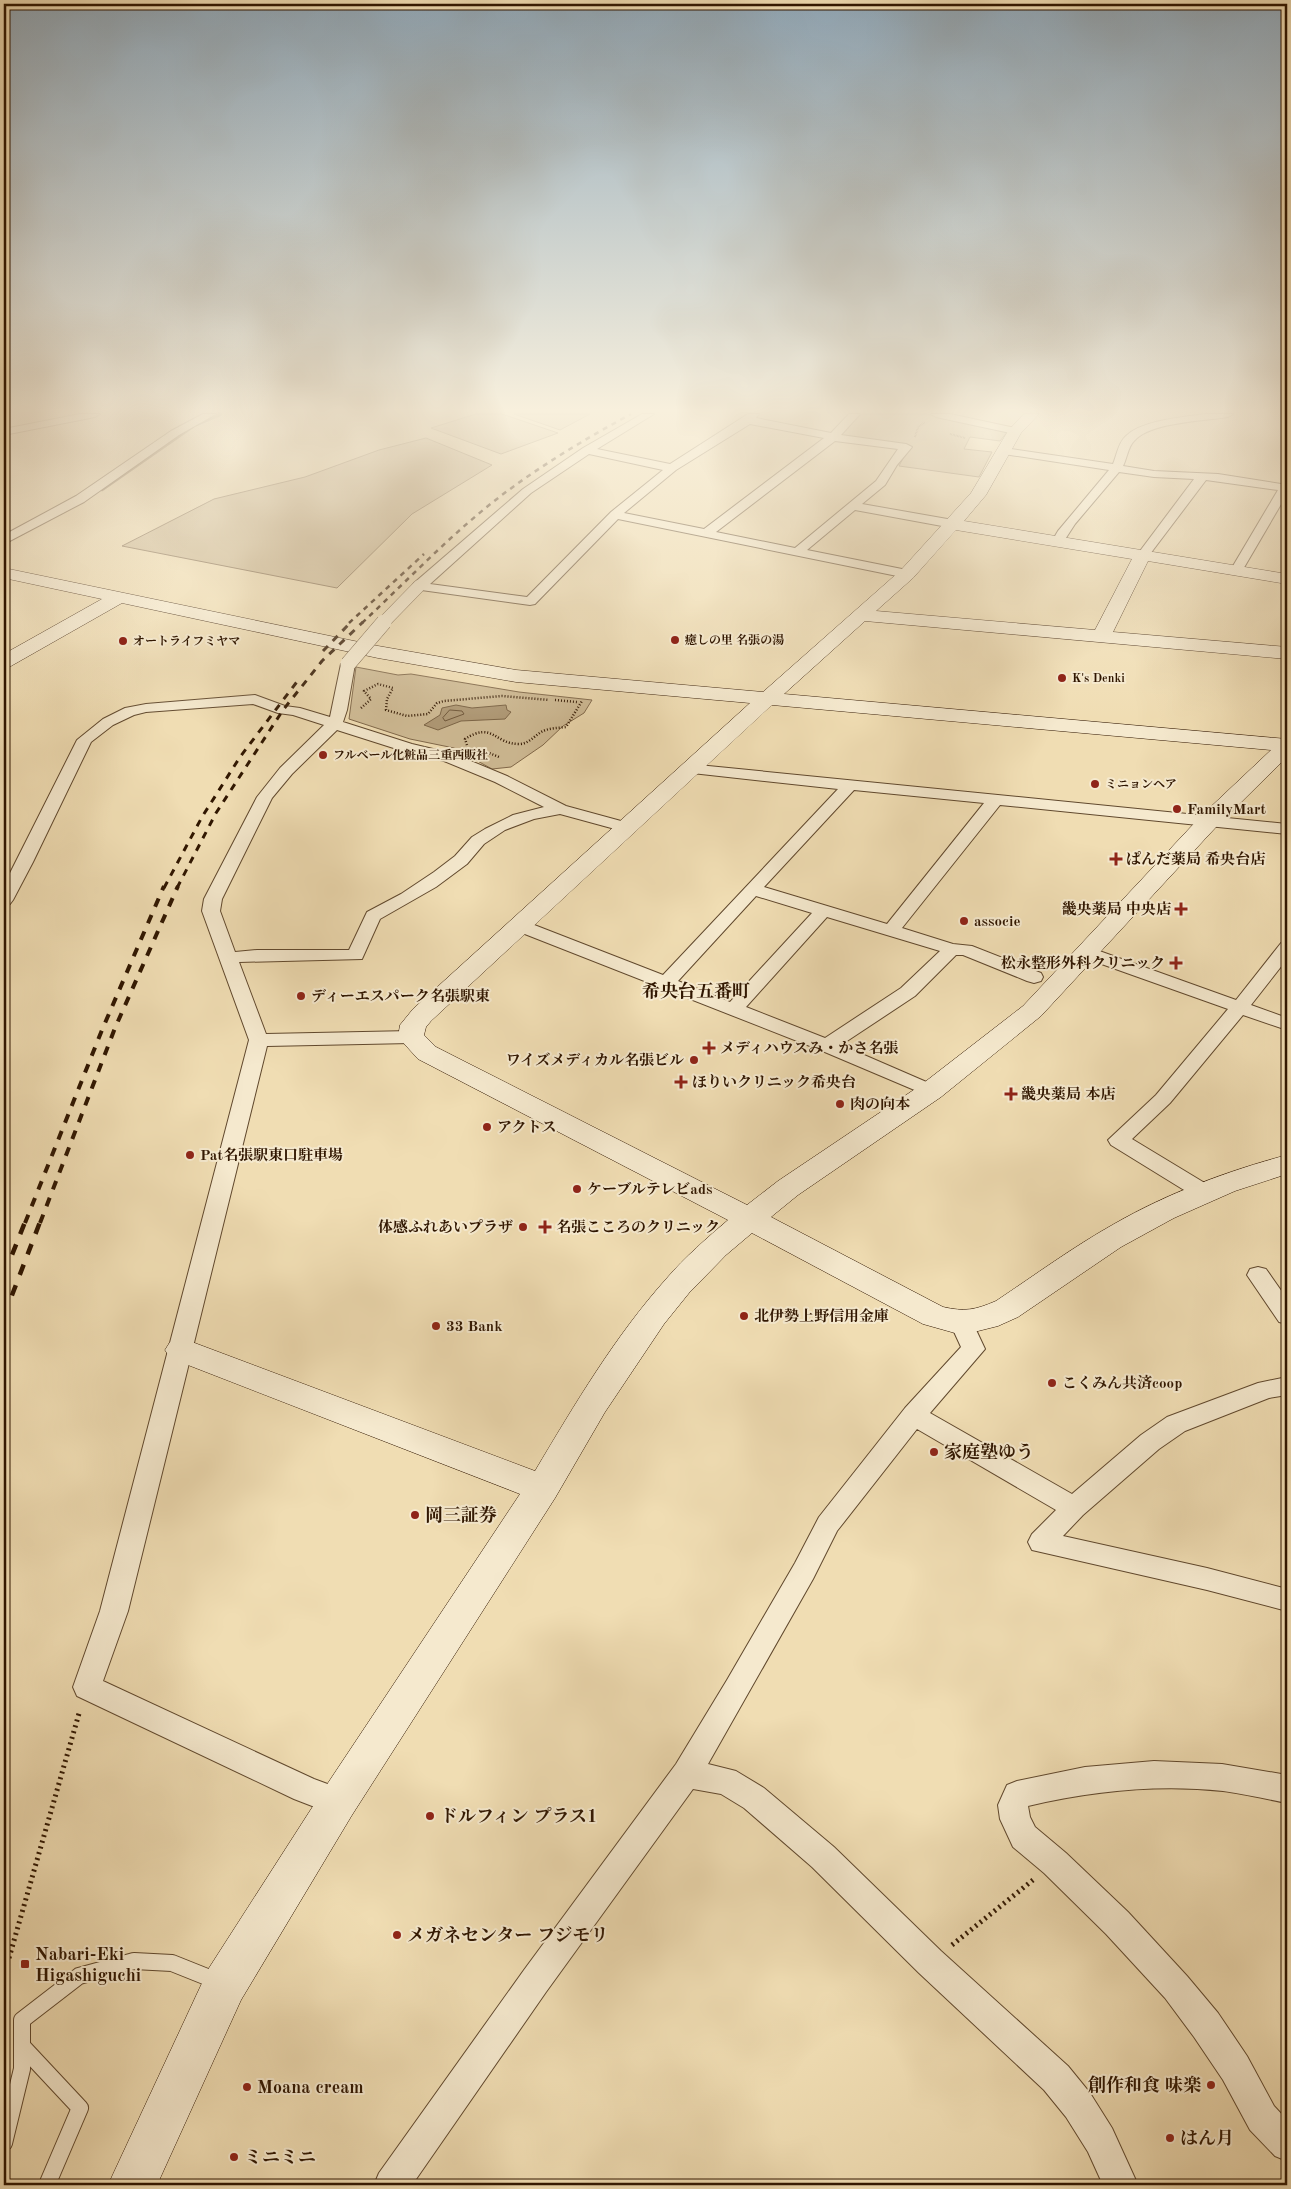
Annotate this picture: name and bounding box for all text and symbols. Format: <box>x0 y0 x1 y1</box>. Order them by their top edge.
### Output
place label: 癒しの里 名張の湯 <box>685 633 784 647</box>
marker: 癒しの里 名張の湯 <box>669 634 681 646</box>
marker: オートライフミヤマ <box>117 635 129 647</box>
place label: オートライフミヤマ <box>133 635 240 648</box>
marker: K's Denki <box>1056 672 1068 684</box>
place label: K's Denki <box>1072 673 1125 685</box>
place label: フルベール化粧品三重西販社 <box>333 748 488 762</box>
marker: フルベール化粧品三重西販社 <box>317 749 329 761</box>
marker: ミニョンヘア <box>1089 778 1101 790</box>
place label: ミニョンヘア <box>1105 779 1177 791</box>
marker: FamilyMart <box>1171 803 1183 815</box>
place label: FamilyMart <box>1187 803 1267 818</box>
place label: ぱんだ薬局 希央台店 <box>1126 851 1265 868</box>
marker: ぱんだ薬局 希央台店 <box>1110 853 1122 865</box>
place label: 畿央薬局 中央店 <box>1062 901 1171 918</box>
marker: 畿央薬局 中央店 <box>1175 903 1187 915</box>
marker: associe <box>958 915 970 927</box>
place label: associe <box>974 915 1021 930</box>
place label: 松永整形外科クリニック <box>1001 954 1165 972</box>
marker: 松永整形外科クリニック <box>1169 956 1183 970</box>
district label: 希央台五番町 <box>642 981 750 1001</box>
place label: ディーエスパーク名張駅東 <box>311 988 491 1005</box>
marker: ディーエスパーク名張駅東 <box>295 990 307 1002</box>
place label: メディハウスみ・かさ名張 <box>720 1040 899 1057</box>
marker: メディハウスみ・かさ名張 <box>702 1041 716 1055</box>
place label: ワイズメディカル名張ビル <box>506 1052 684 1069</box>
marker: ワイズメディカル名張ビル <box>688 1054 700 1066</box>
place label: ほりいクリニック希央台 <box>692 1074 856 1091</box>
marker: ほりいクリニック希央台 <box>674 1075 688 1089</box>
place label: 畿央薬局 本店 <box>1021 1086 1115 1103</box>
marker: 畿央薬局 本店 <box>1005 1088 1017 1100</box>
place label: 肉の向本 <box>850 1096 910 1113</box>
marker: 肉の向本 <box>834 1098 846 1110</box>
place label: アクトス <box>497 1120 556 1136</box>
marker: アクトス <box>481 1121 493 1133</box>
place label: Pat名張駅東口駐車場 <box>200 1147 343 1164</box>
marker: Pat名張駅東口駐車場 <box>184 1149 196 1161</box>
place label: ケーブルテレビads <box>587 1181 713 1198</box>
marker: ケーブルテレビads <box>571 1183 583 1195</box>
place label: 体感ふれあいプラザ <box>378 1219 513 1236</box>
place label: 名張こころのクリニック <box>556 1219 720 1236</box>
marker: 名張こころのクリニック <box>538 1220 552 1234</box>
marker: 体感ふれあいプラザ <box>517 1221 529 1233</box>
place label: 北伊勢上野信用金庫 <box>754 1308 889 1325</box>
marker: 北伊勢上野信用金庫 <box>738 1310 750 1322</box>
marker: 33 Bank <box>430 1320 442 1332</box>
place label: 33 Bank <box>446 1320 503 1335</box>
place label: こくみん共済coop <box>1062 1374 1182 1392</box>
marker: こくみん共済coop <box>1046 1377 1058 1389</box>
place label: 家庭塾ゆう <box>944 1442 1034 1462</box>
marker: 家庭塾ゆう <box>928 1446 940 1458</box>
place label: 岡三証券 <box>425 1505 497 1525</box>
marker: 岡三証券 <box>409 1509 421 1521</box>
place label: ドルフィン プラス1 <box>440 1807 598 1826</box>
marker: ドルフィン プラス1 <box>424 1810 436 1822</box>
place label: メガネセンター フジモリ <box>407 1925 609 1945</box>
marker: メガネセンター フジモリ <box>391 1929 403 1941</box>
place label: Nabari-Eki Higashiguchi <box>35 1946 141 1985</box>
marker: Nabari-Eki Higashiguchi <box>19 1958 31 1970</box>
place label: 創作和食 味楽 <box>1088 2075 1201 2095</box>
place label: Moana cream <box>257 2079 364 2097</box>
marker: 創作和食 味楽 <box>1205 2079 1217 2091</box>
marker: Moana cream <box>241 2081 253 2093</box>
place label: はん月 <box>1180 2129 1234 2148</box>
marker: はん月 <box>1164 2132 1176 2144</box>
place label: ミニミニ <box>244 2149 316 2167</box>
marker: ミニミニ <box>228 2151 240 2163</box>

